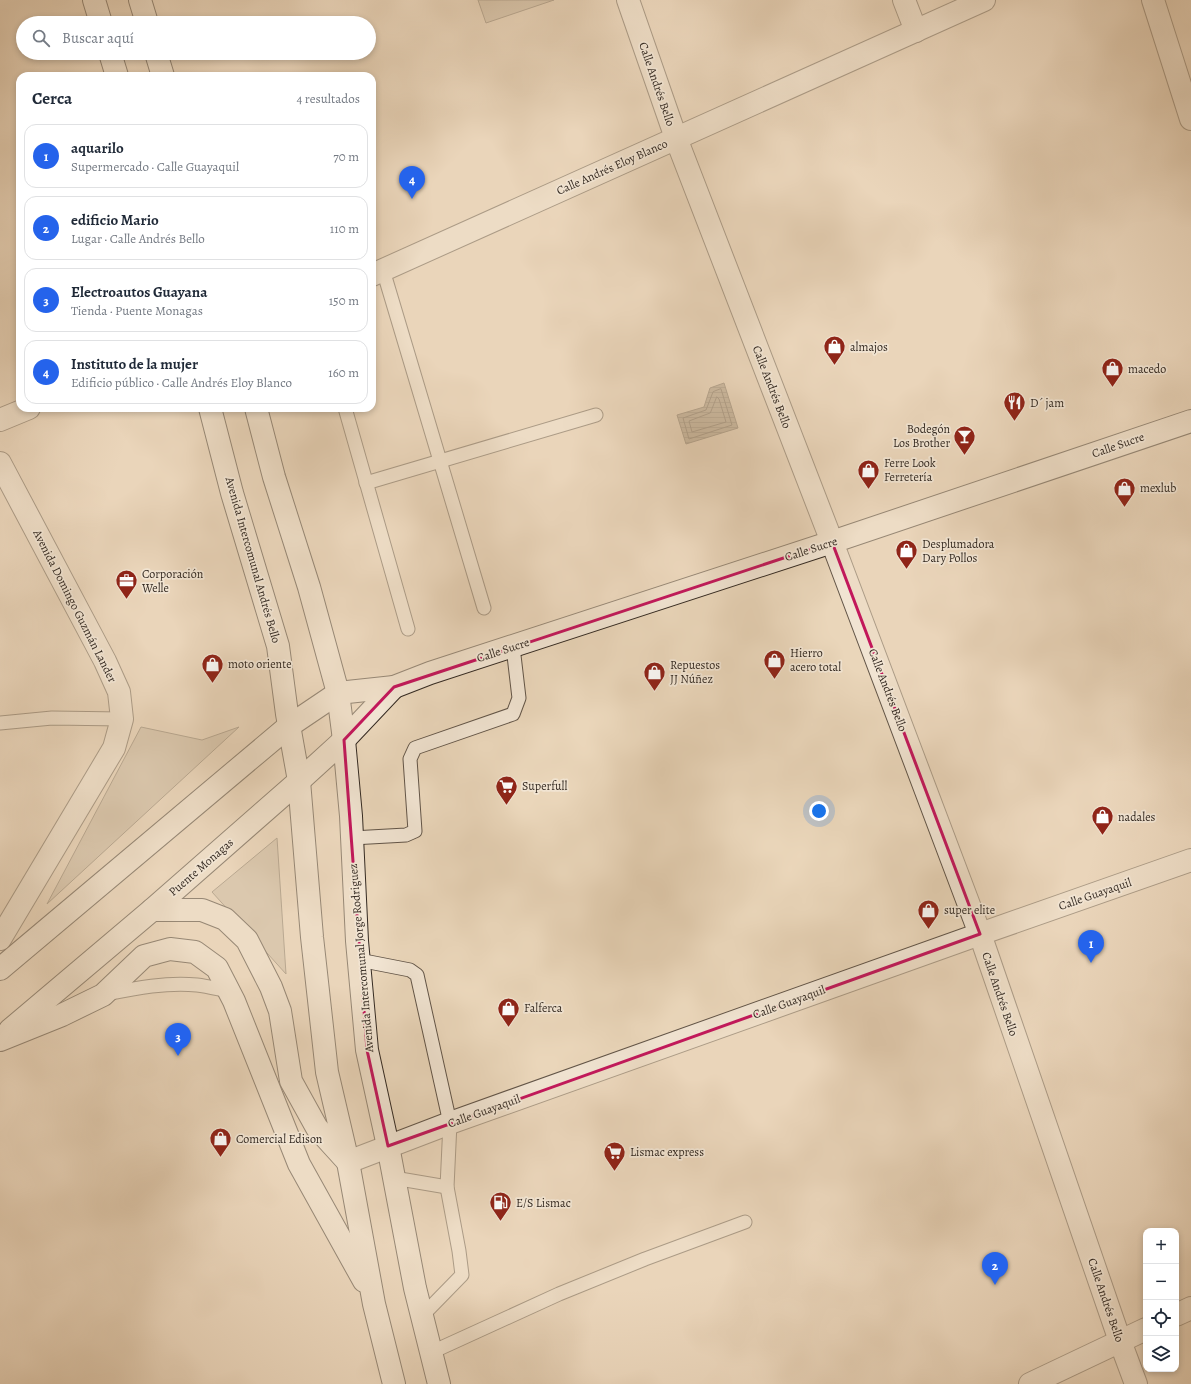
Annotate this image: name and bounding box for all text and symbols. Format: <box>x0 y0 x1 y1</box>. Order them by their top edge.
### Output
search box <box>16 16 376 60</box>
icon: search <box>30 27 52 49</box>
text: Buscar aquí <box>62 28 134 48</box>
street label: Calle Andrés Bello <box>635 40 679 128</box>
text: Cerca <box>32 87 72 110</box>
text: 4 resultados <box>296 90 360 107</box>
street label: Calle Andrés Eloy Blanco <box>554 135 670 199</box>
text: aquarilo <box>71 138 124 158</box>
text: 1 <box>44 148 48 165</box>
text: 70 m <box>333 148 359 165</box>
text: Supermercado · Calle Guayaquil <box>71 158 239 175</box>
pin: 4 <box>399 166 425 199</box>
text: edificio Mario <box>71 210 159 230</box>
text: 2 <box>43 220 49 237</box>
text: 110 m <box>330 220 359 237</box>
text: Lugar · Calle Andrés Bello <box>71 230 205 247</box>
text: Electroautos Guayana <box>71 282 207 302</box>
text: 3 <box>43 292 49 309</box>
text: 150 m <box>329 292 359 309</box>
text: Tienda · Puente Monagas <box>71 302 203 319</box>
shop icon: almajos <box>822 334 848 367</box>
place label: almajos <box>850 339 888 355</box>
street label: Calle Andrés Bello <box>749 343 795 431</box>
text: Instituto de la mujer <box>71 354 198 374</box>
shop icon: macedo <box>1099 356 1125 389</box>
place label: macedo <box>1128 361 1166 377</box>
text: 4 <box>43 364 49 381</box>
text: 160 m <box>328 364 359 381</box>
text: Edificio público · Calle Andrés Eloy Blanco <box>71 374 292 391</box>
restaurant icon: D´ jam <box>1002 390 1028 423</box>
place label: D´ jam <box>1030 395 1064 411</box>
place label: Bodegón Los Brother <box>893 421 950 451</box>
bar icon: Bodegón Los Brother <box>952 423 978 456</box>
street label: Calle Sucre <box>1090 429 1146 461</box>
place label: Ferre Look Ferretería <box>884 455 936 485</box>
shop icon: Ferre Look Ferretería <box>855 457 881 490</box>
street label: Avenida Intercomunal Andrés Bello <box>221 474 284 645</box>
shop icon: mexlub <box>1111 475 1137 508</box>
place label: mexlub <box>1140 480 1176 496</box>
street label: Avenida Domingo Guzmán Lander <box>29 526 121 685</box>
street label: Calle Sucre <box>783 533 839 565</box>
place label: Desplumadora Dary Pollos <box>922 536 995 566</box>
shop icon: Desplumadora Dary Pollos <box>893 538 919 571</box>
place label: Corporación Welle <box>141 566 204 596</box>
office icon: Corporación Welle <box>113 568 139 601</box>
street label: Calle Sucre <box>475 634 531 666</box>
place label: Hierro acero total <box>790 645 841 675</box>
street label: Calle Andrés Bello <box>865 646 911 734</box>
shop icon: Hierro acero total <box>761 647 787 680</box>
shop icon: moto oriente <box>199 651 225 684</box>
place label: moto oriente <box>228 656 292 672</box>
place label: Repuestos JJ Núñez <box>670 657 720 687</box>
shop icon: Repuestos JJ Núñez <box>642 659 668 692</box>
supermarket icon: Superfull <box>493 773 519 806</box>
place label: Superfull <box>522 778 568 794</box>
your location <box>809 801 829 821</box>
shop icon: nadales <box>1090 804 1116 837</box>
place label: nadales <box>1118 809 1156 825</box>
street label: Puente Monagas <box>165 834 237 900</box>
street label: Avenida Intercomunal Jorge Rodriguez <box>345 863 377 1054</box>
street label: Calle Guayaquil <box>1056 874 1134 914</box>
shop icon: super elite <box>916 897 942 930</box>
place label: super elite <box>944 902 995 918</box>
pin: 1 <box>1078 930 1104 963</box>
street label: Calle Andrés Bello <box>978 950 1022 1038</box>
street label: Calle Guayaquil <box>751 981 828 1023</box>
shop icon: Falferca <box>495 995 521 1028</box>
place label: Falferca <box>524 1000 563 1016</box>
pin: 3 <box>165 1023 191 1056</box>
street label: Calle Guayaquil <box>446 1090 523 1132</box>
shop icon: Comercial Edison <box>208 1126 234 1159</box>
place label: Comercial Edison <box>236 1131 323 1147</box>
supermarket icon: Lismac express <box>602 1139 628 1172</box>
place label: Lismac express <box>630 1144 704 1160</box>
fuel station icon: E/S Lismac <box>487 1190 513 1223</box>
place label: E/S Lismac <box>516 1195 571 1211</box>
map controls <box>1143 1228 1179 1372</box>
button: + <box>1143 1228 1179 1264</box>
pin: 2 <box>982 1252 1008 1285</box>
street label: Calle Andrés Bello <box>1084 1256 1128 1344</box>
button: − <box>1143 1264 1179 1300</box>
button: locate <box>1143 1300 1179 1336</box>
button: layers <box>1143 1336 1179 1372</box>

